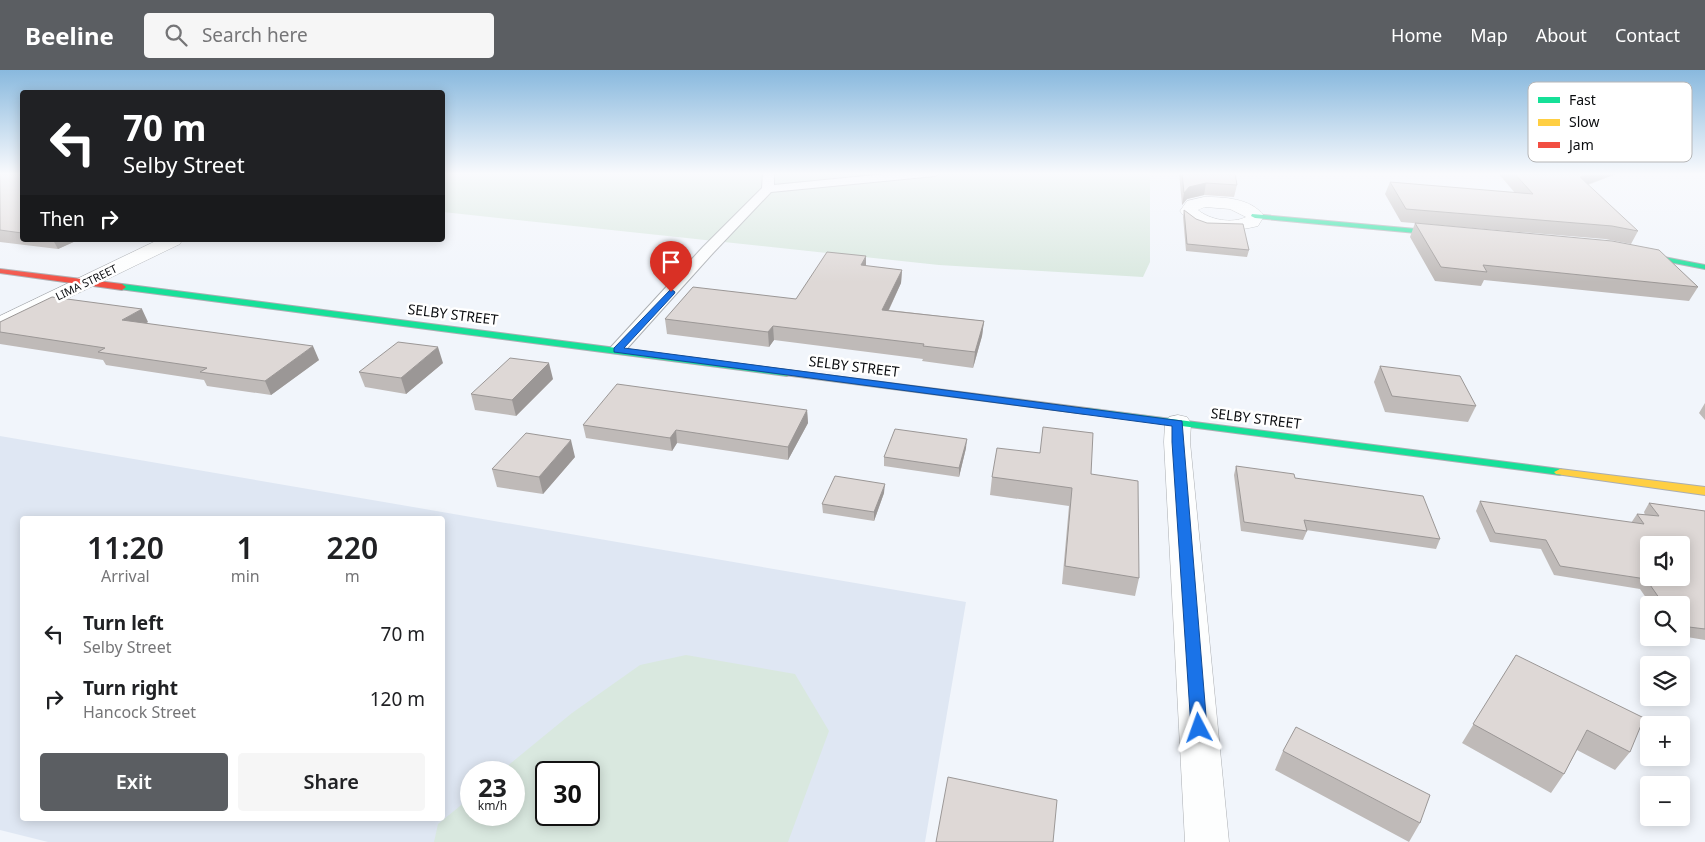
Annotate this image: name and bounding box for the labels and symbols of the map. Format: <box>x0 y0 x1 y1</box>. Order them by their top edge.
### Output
legend <box>1528 82 1692 162</box>
text: Fast <box>1569 90 1596 109</box>
text: Slow <box>1569 112 1600 131</box>
text: Jam <box>1567 135 1594 154</box>
pin <box>650 241 692 292</box>
street label: LIMA STREET <box>53 261 119 303</box>
street label: SELBY STREET <box>407 299 500 329</box>
street label: SELBY STREET <box>808 351 901 381</box>
street label: SELBY STREET <box>1210 403 1303 433</box>
position arrow <box>1172 701 1224 753</box>
speed limit sign: 30 <box>535 761 600 826</box>

